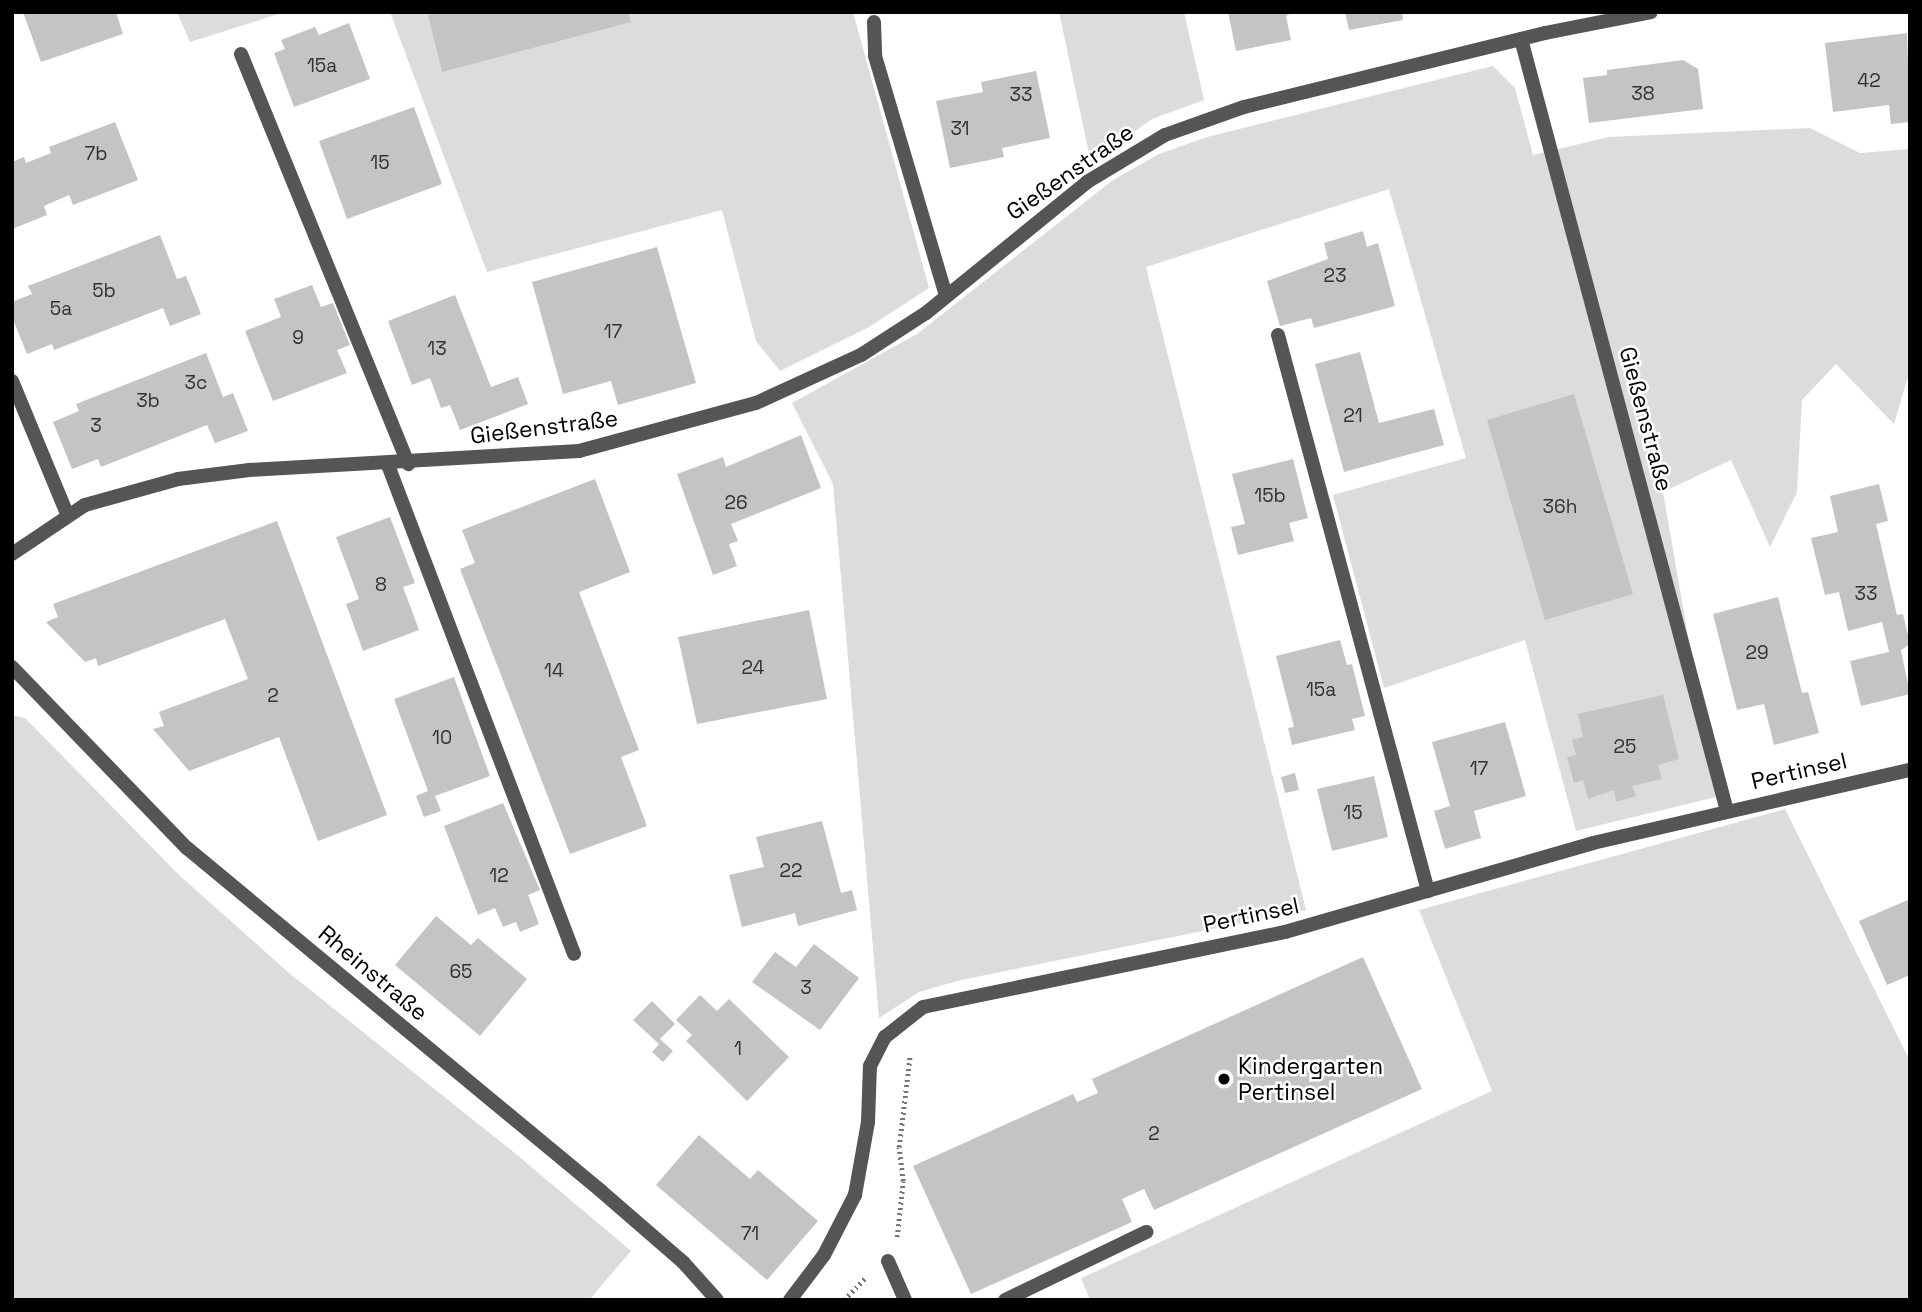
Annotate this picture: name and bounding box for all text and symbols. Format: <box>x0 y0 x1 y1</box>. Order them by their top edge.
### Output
house number: 15a <box>307 55 337 77</box>
house number: 42 <box>1857 70 1881 92</box>
house number: 38 <box>1631 83 1655 105</box>
house number: 33 <box>1010 84 1032 106</box>
house number: 31 <box>950 118 970 140</box>
street label: Gießenstraße <box>1001 118 1139 226</box>
house number: 7b <box>85 143 107 165</box>
house number: 15 <box>370 152 390 174</box>
house number: 23 <box>1324 265 1346 287</box>
house number: 5b <box>92 280 116 302</box>
house number: 5a <box>50 298 72 320</box>
house number: 17 <box>604 321 622 343</box>
house number: 9 <box>292 327 304 349</box>
house number: 13 <box>427 338 447 360</box>
street label: Gießenstraße <box>1613 344 1679 494</box>
house number: 3c <box>185 372 207 394</box>
house number: 3b <box>136 390 160 412</box>
street label: Gießenstraße <box>469 404 619 450</box>
house number: 21 <box>1343 405 1363 427</box>
house number: 3 <box>90 415 102 437</box>
house number: 15b <box>1254 485 1286 507</box>
house number: 26 <box>724 492 748 514</box>
house number: 36h <box>1543 496 1577 518</box>
house number: 8 <box>375 574 387 596</box>
house number: 33 <box>1855 583 1877 605</box>
house number: 29 <box>1745 642 1769 664</box>
house number: 24 <box>742 657 764 679</box>
house number: 14 <box>544 660 564 682</box>
house number: 15a <box>1306 679 1336 701</box>
house number: 2 <box>267 685 279 707</box>
house number: 10 <box>432 727 452 749</box>
house number: 25 <box>1614 736 1636 758</box>
street label: Pertinsel <box>1748 747 1850 795</box>
house number: 17 <box>1470 758 1488 780</box>
house number: 15 <box>1343 802 1363 824</box>
house number: 22 <box>780 860 802 882</box>
house number: 12 <box>489 865 509 887</box>
street label: Pertinsel <box>1200 891 1302 939</box>
street label: Rheinstraße <box>313 919 433 1027</box>
house number: 65 <box>449 961 473 983</box>
house number: 3 <box>800 977 812 999</box>
house number: 1 <box>734 1038 742 1060</box>
place label: Kindergarten Pertinsel <box>1238 1052 1383 1106</box>
marker: Kindergarten Pertinsel <box>1216 1071 1232 1087</box>
house number: 2 <box>1148 1123 1160 1145</box>
house number: 71 <box>741 1223 759 1245</box>

